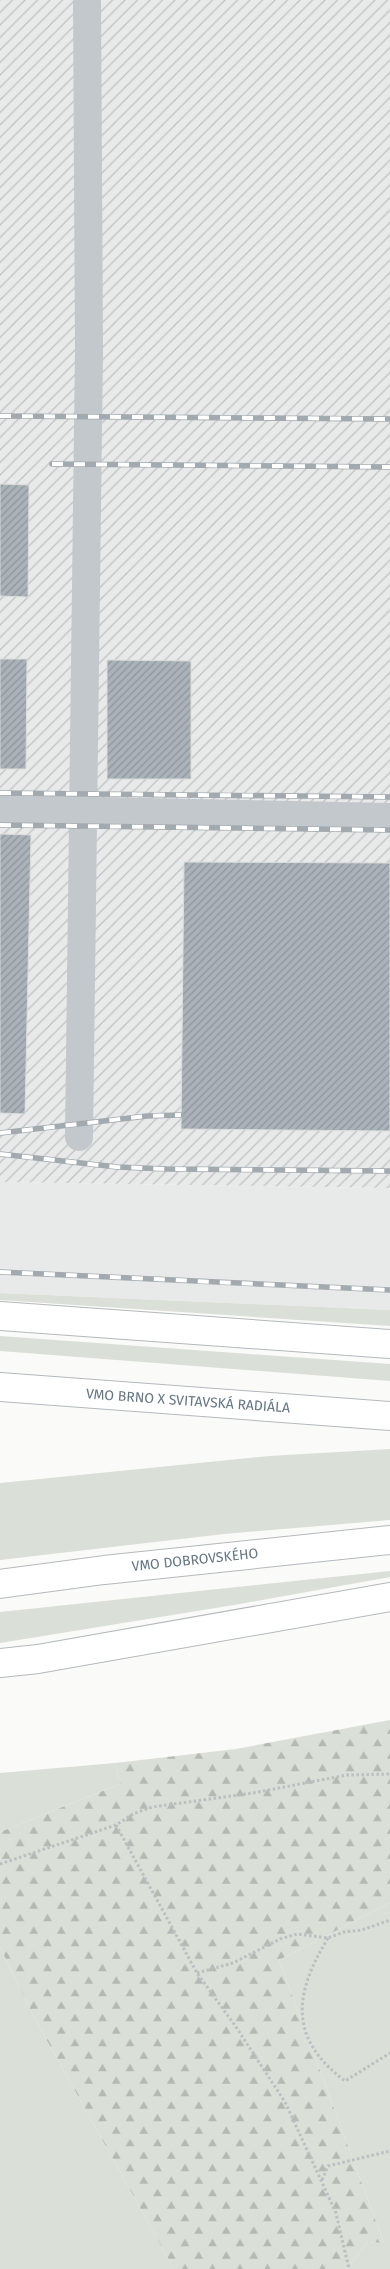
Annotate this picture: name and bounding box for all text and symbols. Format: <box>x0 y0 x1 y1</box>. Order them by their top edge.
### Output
street label: VMO BRNO X SVITAVSKÁ RADIÁLA <box>85 1384 291 1417</box>
street label: VMO DOBROVSKÉHO <box>131 1544 259 1575</box>

